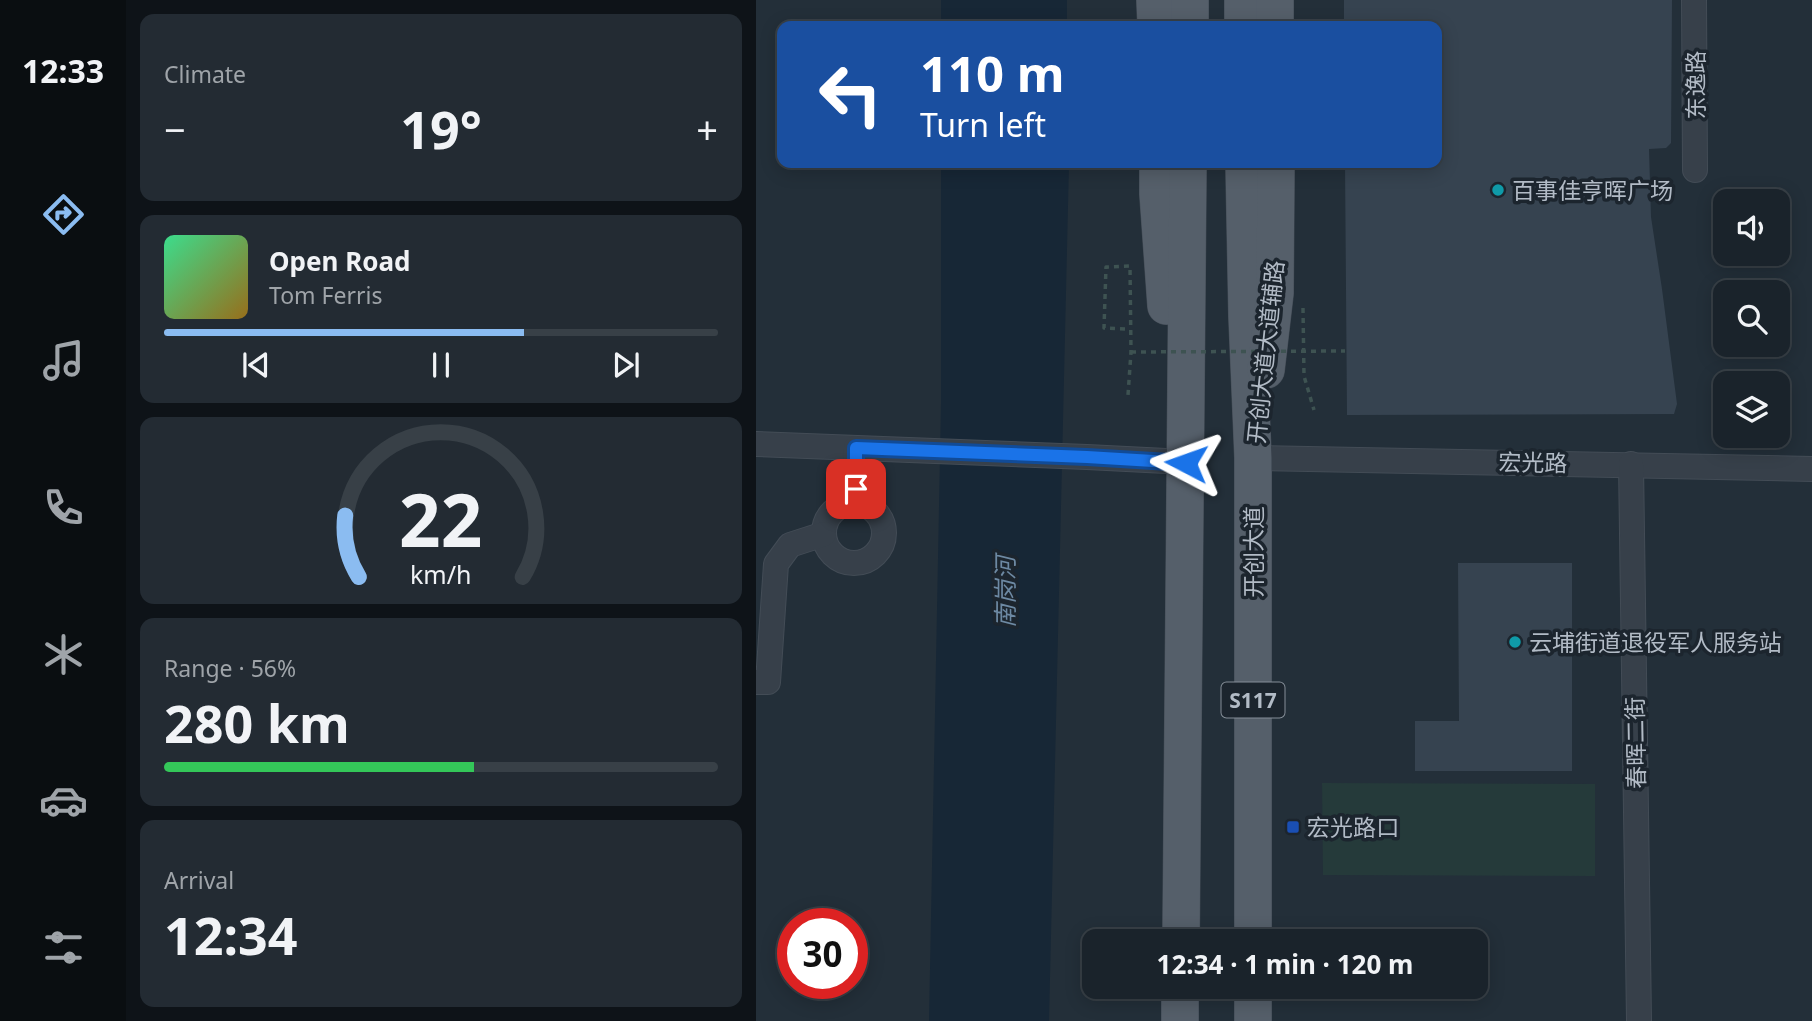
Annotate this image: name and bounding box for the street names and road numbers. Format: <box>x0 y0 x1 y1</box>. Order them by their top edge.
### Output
street label: 东逸路 <box>1679 51 1711 120</box>
street label: 开创大道大道辅路 <box>1239 259 1291 445</box>
street label: 宏光路 <box>1498 445 1568 479</box>
street label: 开创大道 <box>1237 506 1269 598</box>
road number: S117 <box>1222 682 1284 718</box>
street label: 春晖二街 <box>1618 697 1652 789</box>

